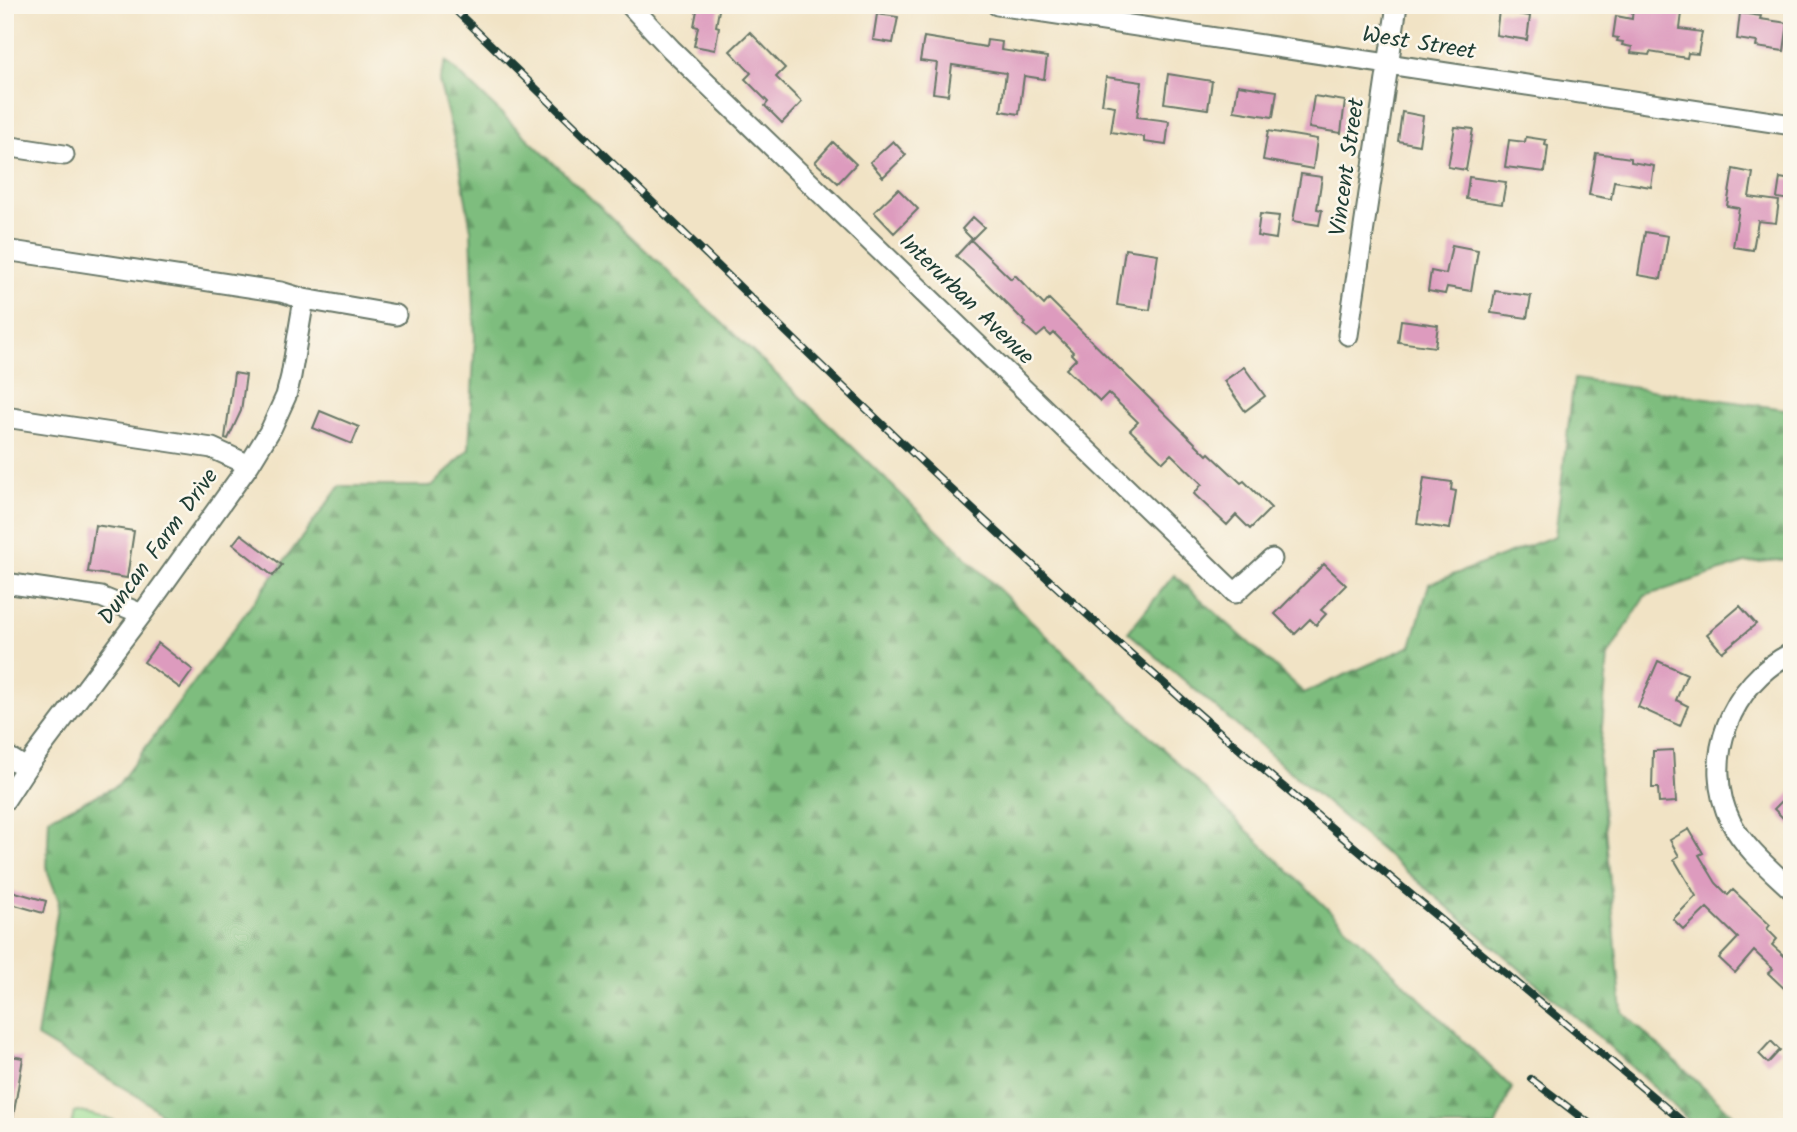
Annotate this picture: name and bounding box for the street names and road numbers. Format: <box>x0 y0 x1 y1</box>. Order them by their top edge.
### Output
street label: West Street <box>1360 17 1479 71</box>
street label: Vincent Street <box>1320 94 1376 238</box>
street label: Interurban Avenue <box>890 226 1042 374</box>
street label: Duncan Farm Drive <box>90 461 228 633</box>

